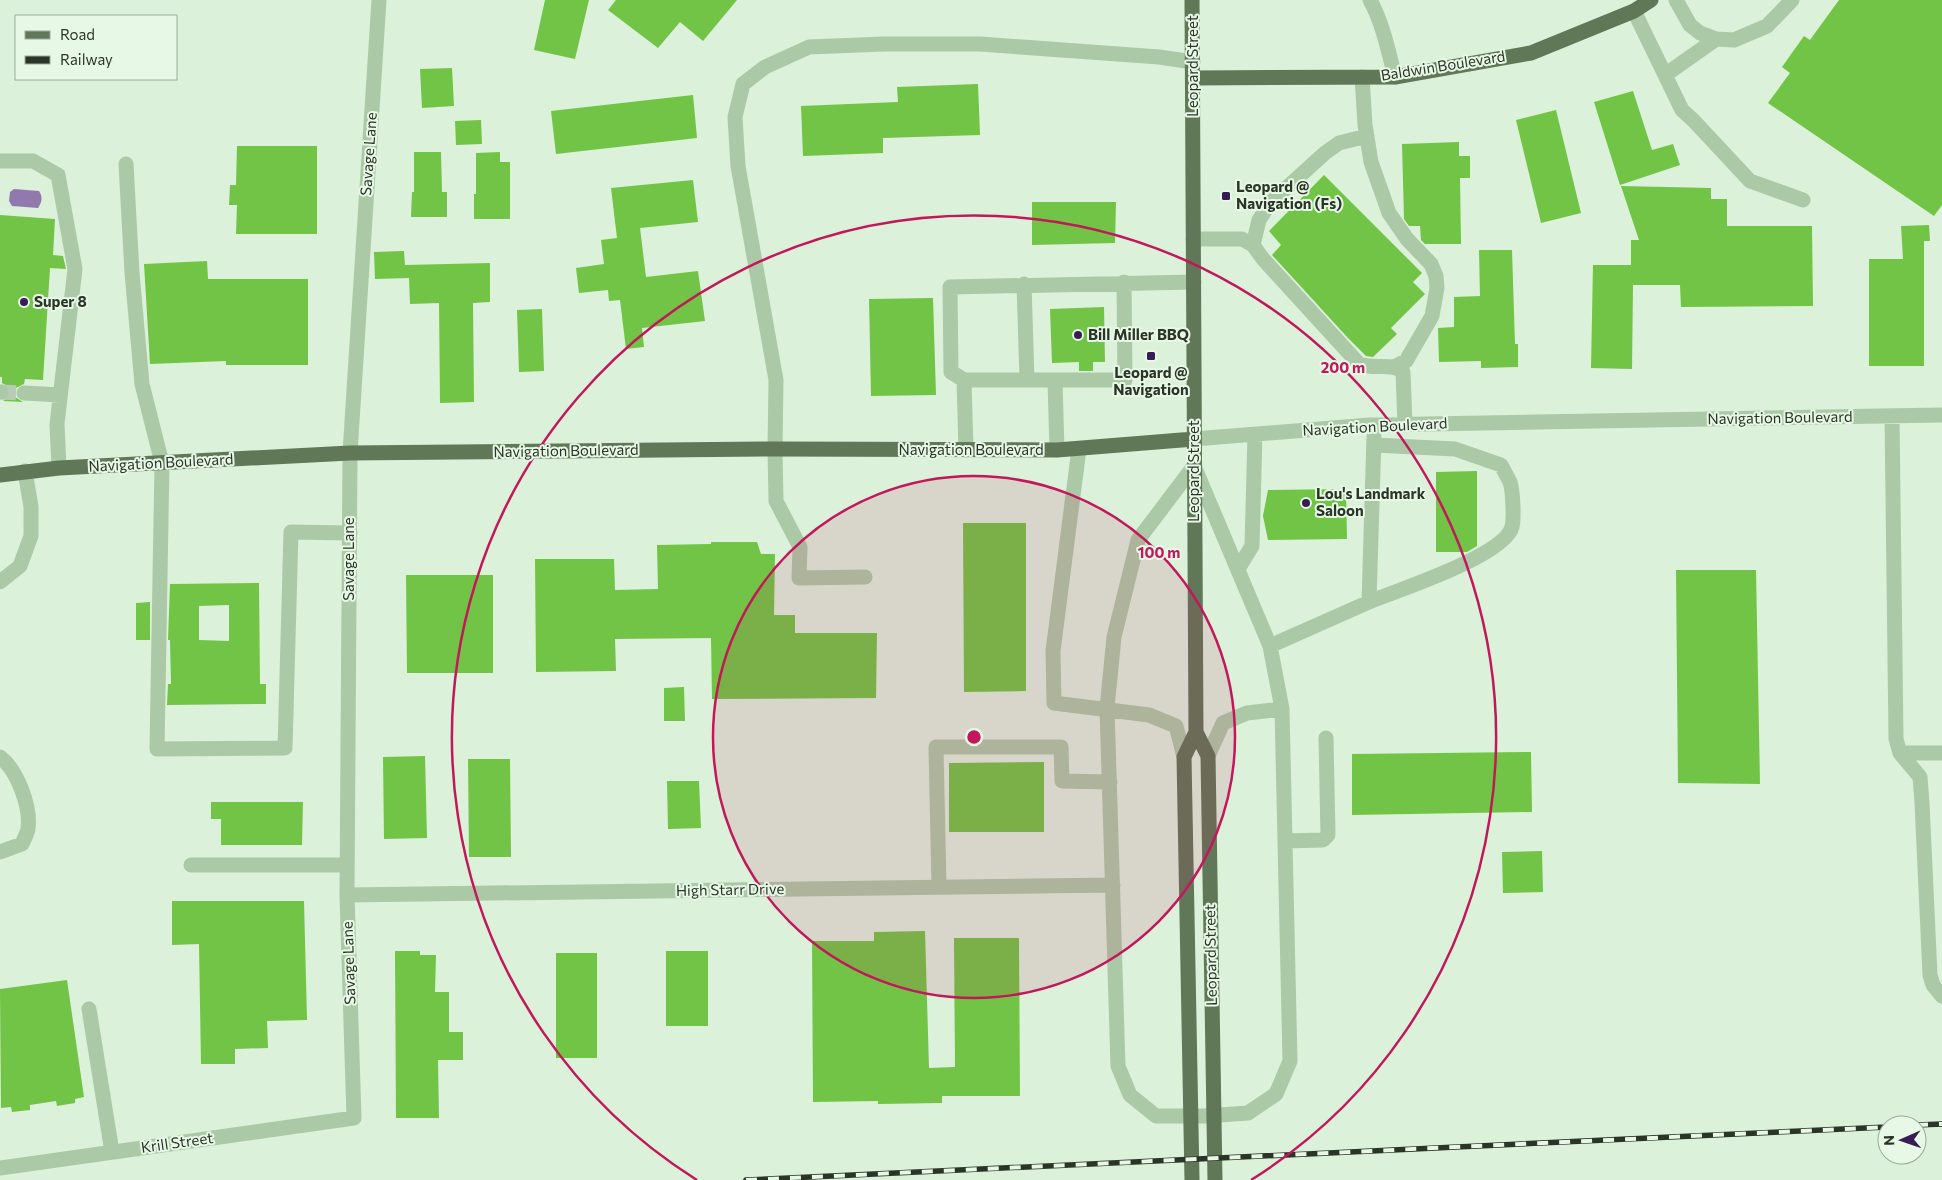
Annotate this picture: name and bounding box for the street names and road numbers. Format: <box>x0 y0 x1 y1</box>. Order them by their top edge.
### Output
street label: Leopard Street <box>1183 15 1201 117</box>
street label: Baldwin Boulevard <box>1379 46 1506 84</box>
street label: Savage Lane <box>356 112 380 196</box>
street label: Navigation Boulevard <box>1707 407 1853 427</box>
street label: Navigation Boulevard <box>1302 413 1448 439</box>
street label: Leopard Street <box>1184 420 1202 522</box>
street label: Navigation Boulevard <box>493 440 639 460</box>
street label: Navigation Boulevard <box>898 440 1044 458</box>
street label: Navigation Boulevard <box>88 449 234 475</box>
street label: Savage Lane <box>339 517 357 601</box>
street label: High Starr Drive <box>676 879 784 899</box>
street label: Leopard Street <box>1200 904 1220 1006</box>
street label: Savage Lane <box>338 921 358 1005</box>
street label: Krill Street <box>140 1128 214 1156</box>

